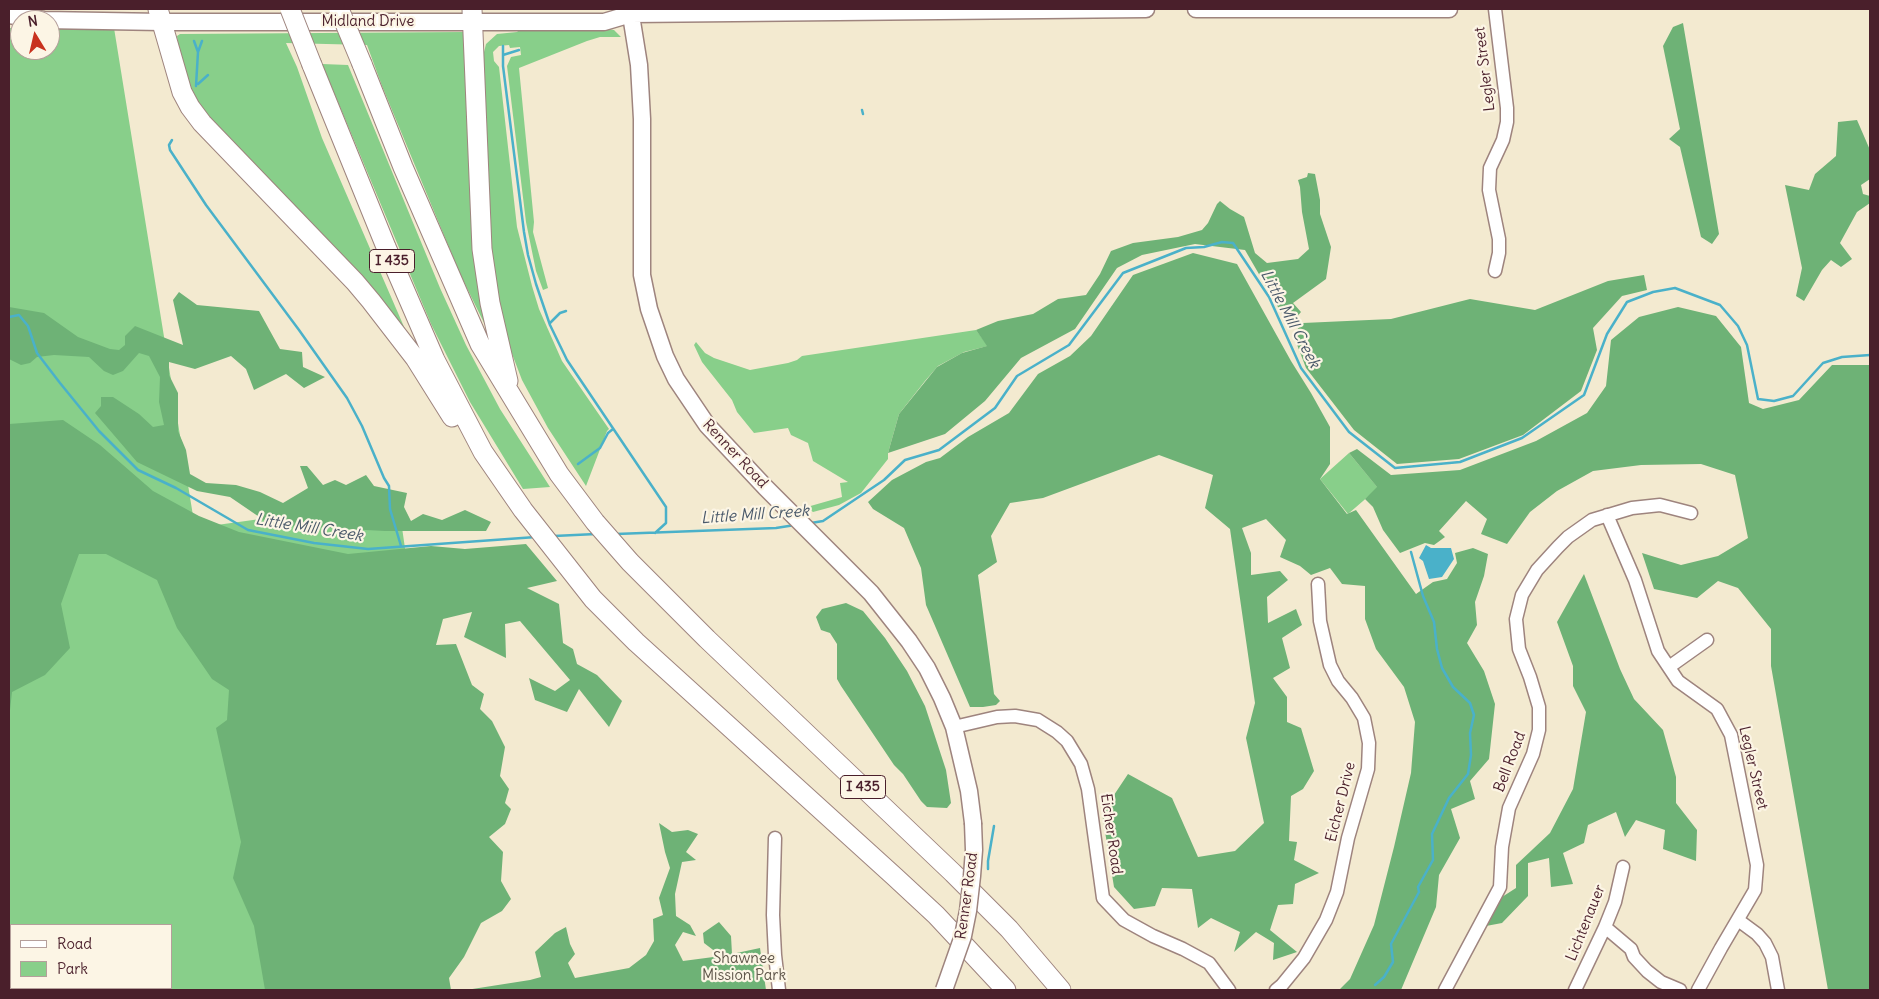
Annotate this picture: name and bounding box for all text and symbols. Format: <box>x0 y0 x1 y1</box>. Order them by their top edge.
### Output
north arrow <box>10 10 60 60</box>
text: N <box>27 12 39 31</box>
street label: Midland Drive <box>322 13 414 31</box>
street label: Legler Street <box>1471 26 1499 112</box>
road number: I 435 <box>370 250 414 272</box>
water label: Little Mill Creek <box>1256 267 1324 371</box>
street label: Renner Road <box>699 416 771 492</box>
water label: Little Mill Creek <box>700 502 810 528</box>
water label: Little Mill Creek <box>254 510 364 546</box>
street label: Legler Street <box>1735 724 1771 812</box>
street label: Bell Road <box>1490 729 1530 795</box>
street label: Eicher Drive <box>1322 760 1360 844</box>
road number: I 435 <box>840 776 886 799</box>
street label: Eicher Road <box>1096 792 1126 876</box>
street label: Renner Road <box>952 851 982 941</box>
street label: Lichtenauer <box>1563 882 1609 964</box>
legend <box>10 924 172 989</box>
text: Road <box>57 934 92 953</box>
park label: Shawnee Mission Park <box>702 950 786 985</box>
text: Park <box>57 959 88 978</box>

